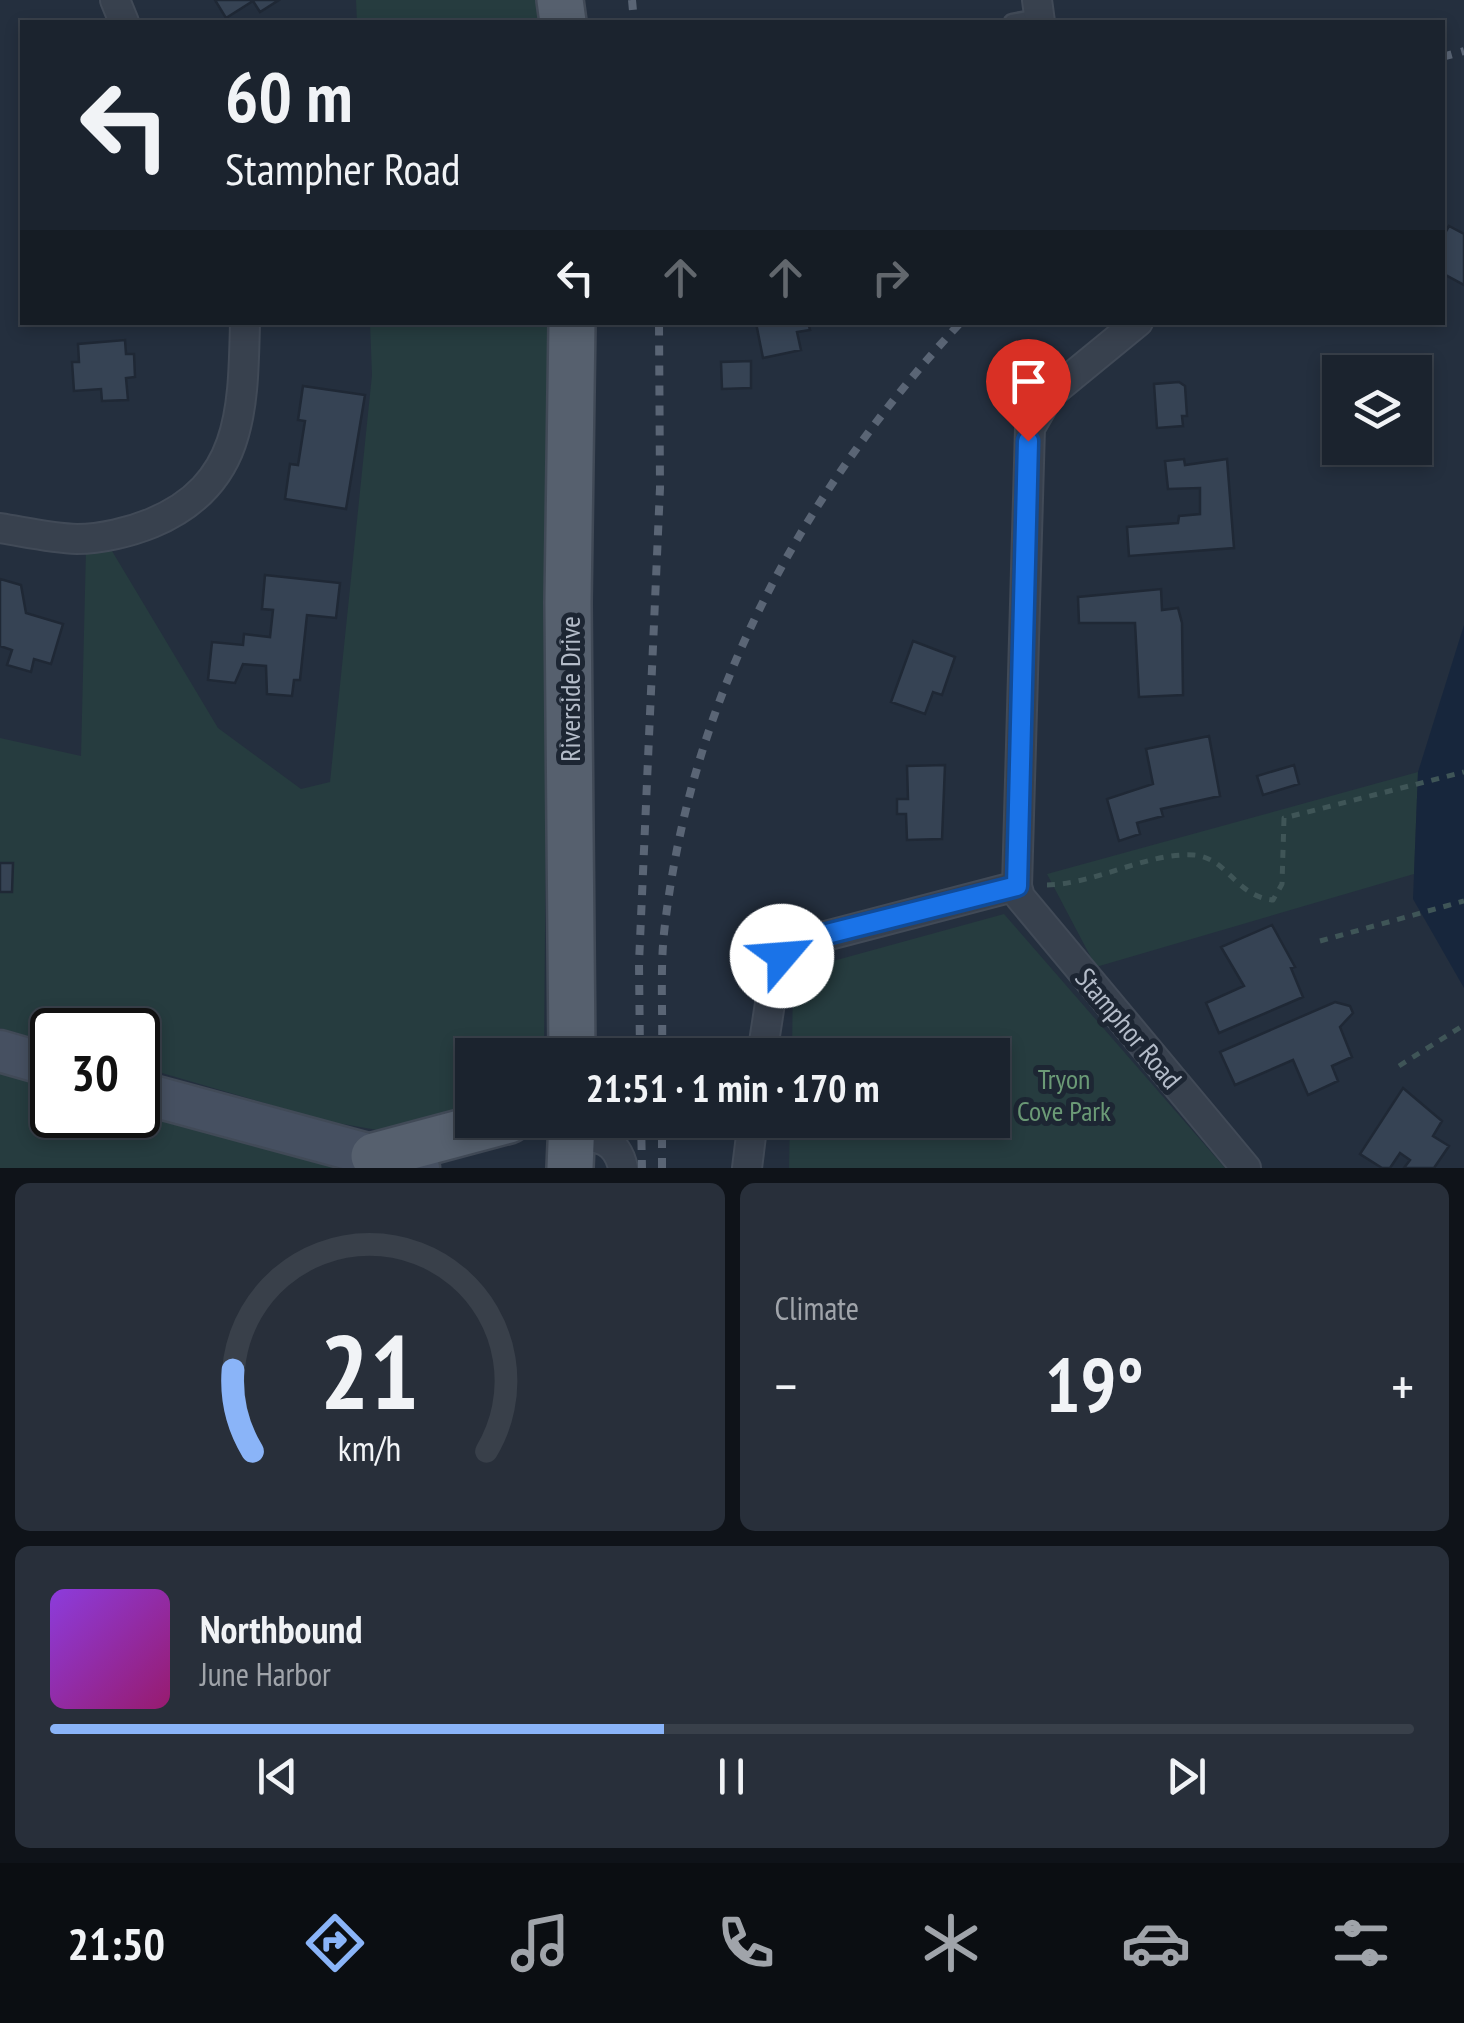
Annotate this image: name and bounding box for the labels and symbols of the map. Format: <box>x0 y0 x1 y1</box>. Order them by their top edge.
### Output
pin <box>986 339 1071 442</box>
street label: Riverside Drive <box>551 616 588 762</box>
position arrow <box>730 904 834 1008</box>
street label: Stamphor Road <box>1068 960 1190 1096</box>
speed limit sign: 30 <box>30 1008 160 1138</box>
park label: Tryon Cove Park <box>1017 1060 1111 1129</box>

